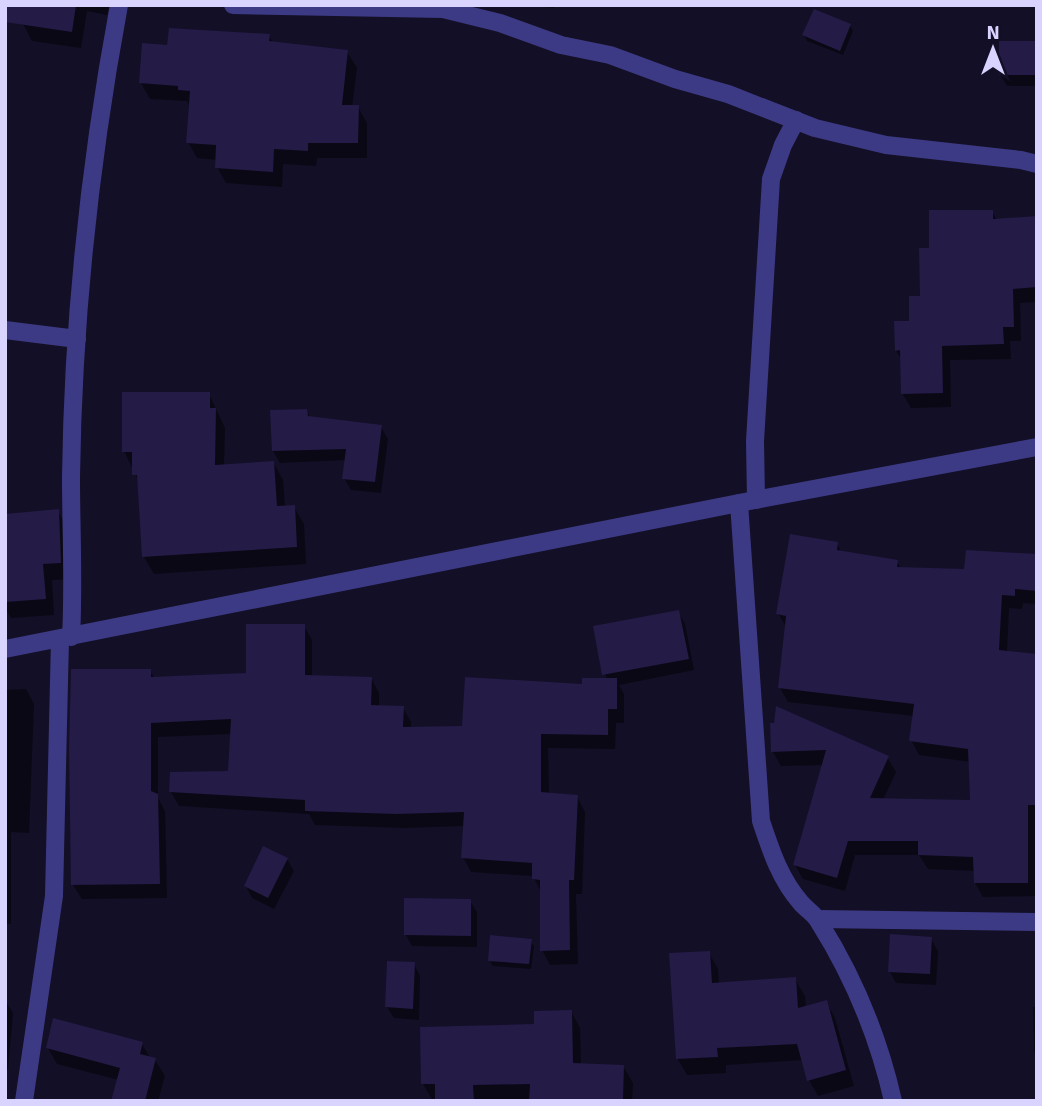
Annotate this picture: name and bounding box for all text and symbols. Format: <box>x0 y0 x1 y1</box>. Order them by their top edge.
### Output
north arrow <box>958 14 1028 84</box>
text: N <box>986 21 1000 45</box>

